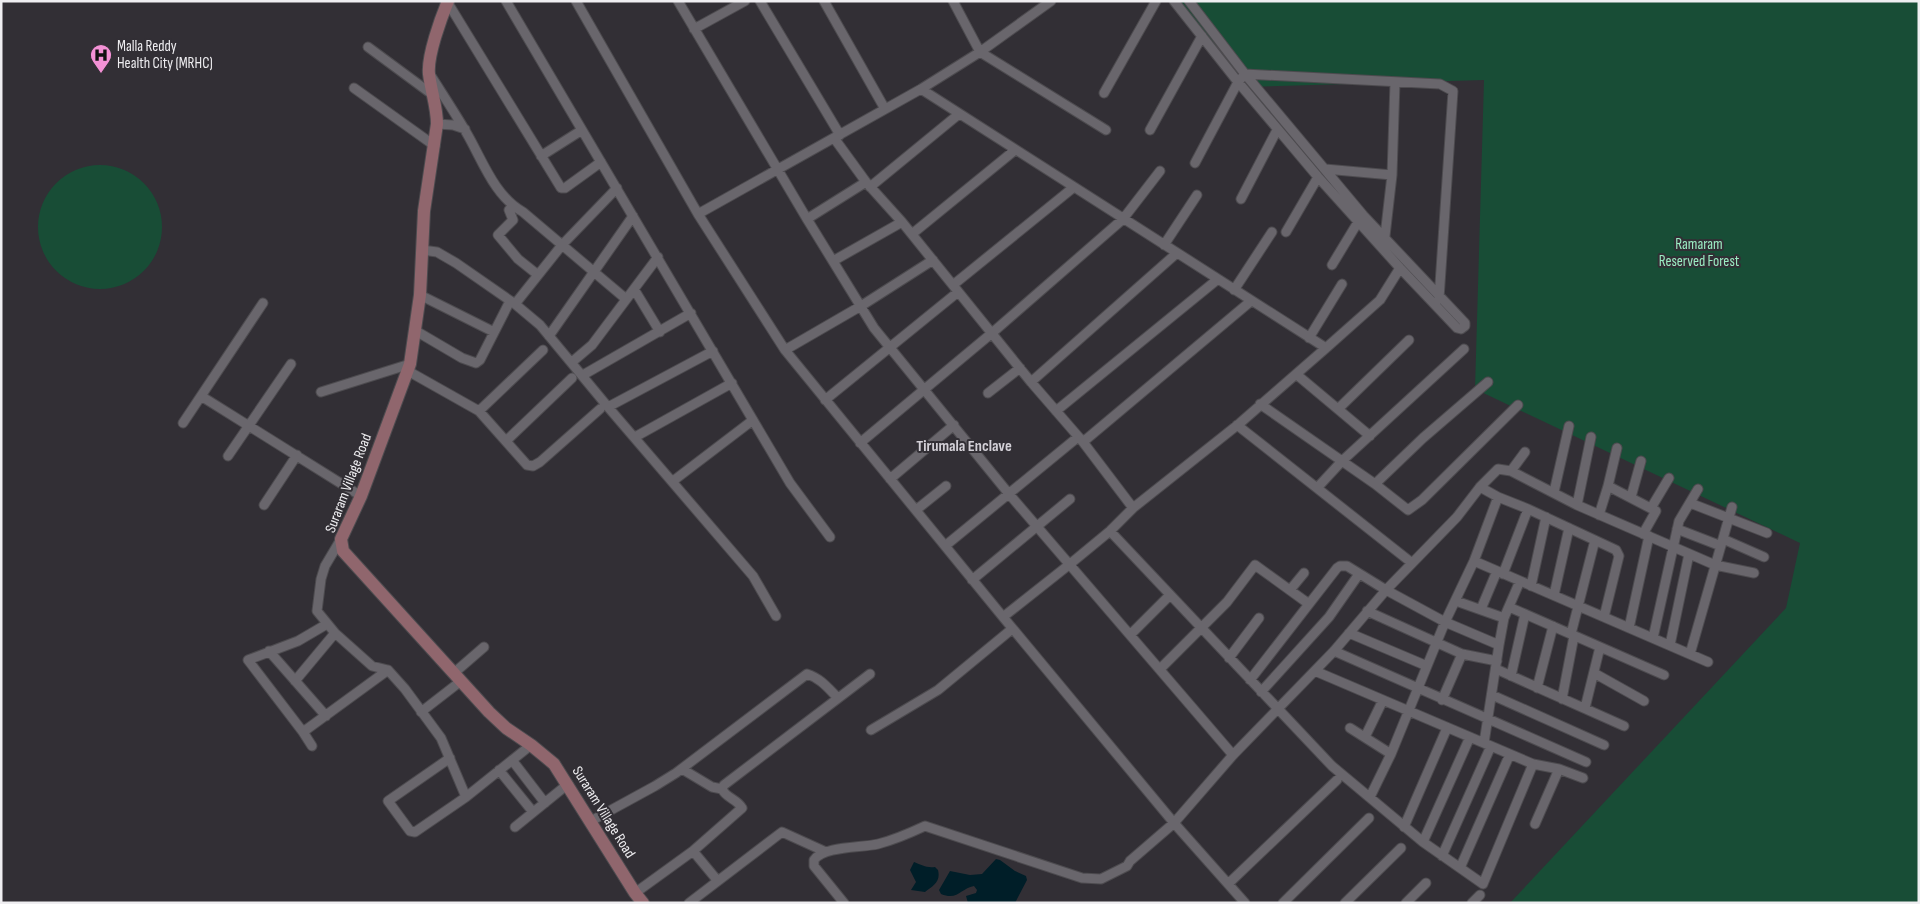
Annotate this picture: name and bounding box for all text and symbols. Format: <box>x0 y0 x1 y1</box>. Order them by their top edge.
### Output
place label: Malla Reddy Health City (MRHC) <box>117 37 213 73</box>
hospital icon: Malla Reddy Health City (MRHC) <box>89 43 113 74</box>
park label: Ramaram Reserved Forest <box>1659 235 1740 271</box>
street label: Suraram Village Road <box>321 431 376 535</box>
district label: Tirumala Enclave <box>916 437 1012 456</box>
street label: Suraram Village Road <box>568 763 639 862</box>

